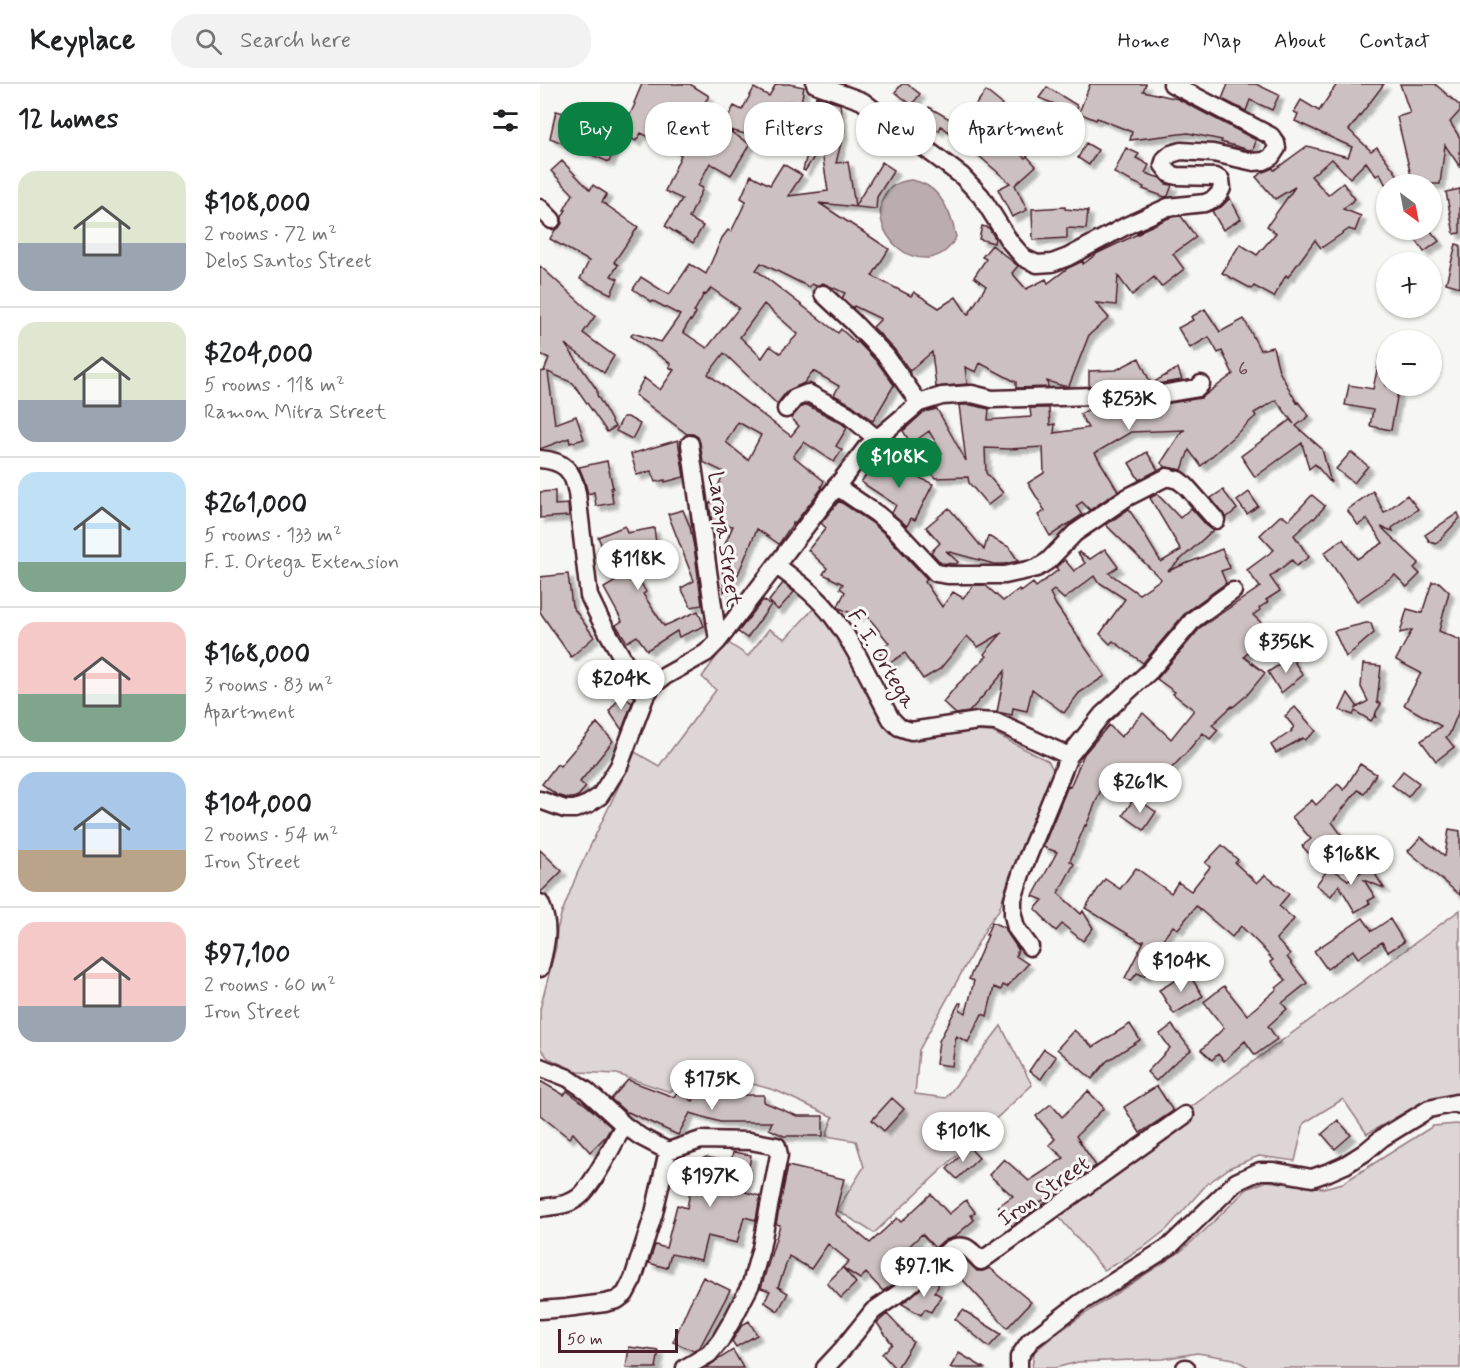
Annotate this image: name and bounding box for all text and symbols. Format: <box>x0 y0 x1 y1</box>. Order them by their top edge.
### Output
search box <box>171 14 591 68</box>
text: Keyplace <box>30 23 135 60</box>
icon: search <box>192 25 225 58</box>
text: Search here <box>240 27 351 55</box>
text: Home <box>1118 27 1170 55</box>
text: Map <box>1203 27 1241 55</box>
text: About <box>1274 27 1326 55</box>
text: Contact <box>1359 27 1430 55</box>
chip: Buy <box>558 102 633 156</box>
chip: Rent <box>645 102 732 156</box>
chip: Filters <box>744 102 844 156</box>
chip: New <box>856 102 936 156</box>
chip: Apartment <box>948 102 1085 156</box>
text: 12 homes <box>18 103 118 137</box>
icon: filters <box>489 104 522 137</box>
north arrow <box>1376 174 1442 240</box>
map controls <box>1376 174 1442 396</box>
text: $108,000 <box>204 187 311 221</box>
icon: home <box>66 195 138 267</box>
text: 2 rooms · 72 m² <box>204 221 337 248</box>
text: Delos Santos Street <box>204 248 371 275</box>
button: + <box>1376 252 1442 318</box>
button: − <box>1376 330 1442 396</box>
text: $204,000 <box>204 338 313 372</box>
icon: home <box>66 346 138 418</box>
house number: 6 <box>1238 356 1248 383</box>
text: 5 rooms · 118 m² <box>204 372 345 399</box>
pin: $253K <box>1087 380 1171 431</box>
text: $253K <box>1102 386 1156 413</box>
text: Ramon Mitra Street <box>204 399 386 426</box>
pin: $108K <box>857 438 941 489</box>
text: $108K <box>870 444 928 471</box>
street label: Laraya Street <box>701 470 747 609</box>
text: $261,000 <box>204 488 307 522</box>
icon: home <box>66 496 138 568</box>
text: 5 rooms · 133 m² <box>204 522 342 549</box>
pin: $118K <box>596 540 680 591</box>
text: $118K <box>611 546 665 573</box>
text: F. I. Ortega Extension <box>204 549 399 576</box>
street label: F. I. Ortega <box>838 604 922 716</box>
pin: $356K <box>1244 623 1328 674</box>
text: $356K <box>1259 629 1314 656</box>
text: $168,000 <box>204 638 310 672</box>
icon: home <box>66 646 138 718</box>
pin: $204K <box>579 660 663 711</box>
text: $204K <box>592 666 650 693</box>
text: 3 rooms · 83 m² <box>204 672 333 699</box>
text: Apartment <box>204 699 295 726</box>
pin: $261K <box>1098 763 1182 814</box>
text: $261K <box>1113 769 1167 796</box>
text: $104,000 <box>204 788 312 822</box>
icon: home <box>66 796 138 868</box>
text: 2 rooms · 54 m² <box>204 822 338 849</box>
pin: $168K <box>1309 835 1393 886</box>
text: $168K <box>1323 841 1379 868</box>
text: Iron Street <box>204 849 300 876</box>
text: $97,100 <box>204 938 290 972</box>
pin: $104K <box>1139 942 1223 993</box>
icon: home <box>66 946 138 1018</box>
text: $104K <box>1152 948 1210 975</box>
text: 2 rooms · 60 m² <box>204 972 336 999</box>
text: Iron Street <box>204 999 300 1026</box>
pin: $175K <box>670 1060 754 1111</box>
text: $175K <box>684 1066 740 1093</box>
pin: $101K <box>921 1112 1005 1163</box>
text: $101K <box>936 1118 990 1145</box>
street label: Iron Street <box>993 1150 1096 1233</box>
pin: $197K <box>668 1157 752 1208</box>
text: $197K <box>681 1163 739 1190</box>
pin: $97.1K <box>875 1247 973 1298</box>
text: $97.1K <box>895 1253 953 1280</box>
scale bar <box>558 1326 678 1354</box>
text: 50 m <box>567 1329 603 1350</box>

